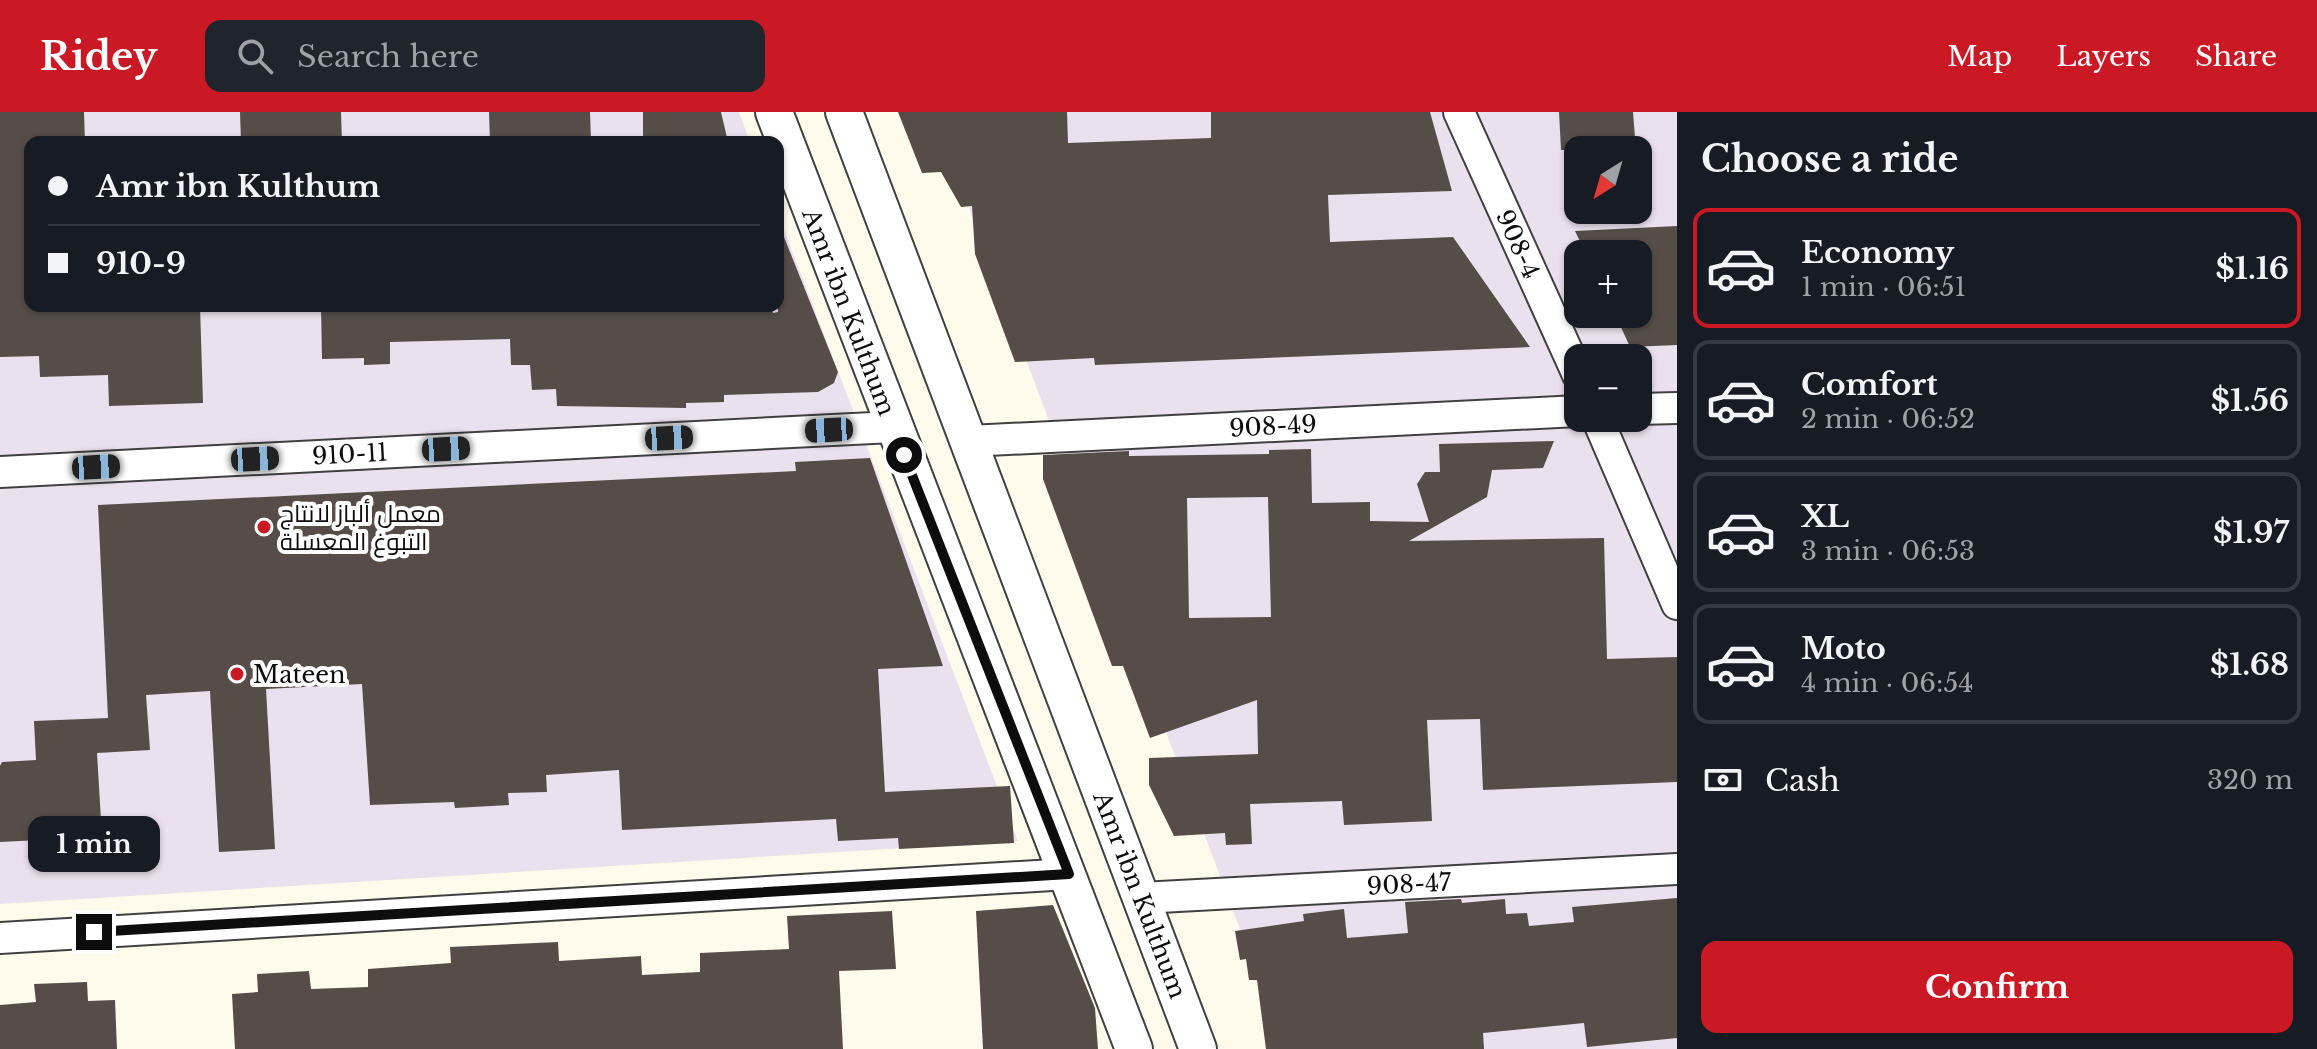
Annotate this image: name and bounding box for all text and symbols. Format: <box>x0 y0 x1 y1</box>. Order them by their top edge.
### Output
search box <box>205 20 765 92</box>
text: Ridey <box>40 33 157 80</box>
icon: search <box>233 34 277 78</box>
text: Search here <box>297 38 479 75</box>
text: Map <box>1947 39 2012 74</box>
text: Layers <box>2056 39 2151 74</box>
text: Share <box>2195 39 2277 74</box>
north arrow <box>1564 136 1652 224</box>
map controls <box>1564 136 1652 432</box>
text: Choose a ride <box>1701 137 1958 182</box>
text: Amr ibn Kulthum <box>96 168 380 205</box>
street label: Amr ibn Kulthum <box>796 204 902 420</box>
street label: 908-4 <box>1490 205 1546 283</box>
icon: car <box>1705 232 1777 304</box>
text: Economy <box>1801 234 1954 271</box>
button: + <box>1564 240 1652 328</box>
text: 910-9 <box>96 245 186 282</box>
text: $1.16 <box>2216 250 2289 287</box>
text: 1 min · 06:51 <box>1801 271 1966 303</box>
button: − <box>1564 344 1652 432</box>
icon: car <box>1705 364 1777 436</box>
text: Comfort <box>1801 366 1938 403</box>
text: $1.56 <box>2211 382 2289 419</box>
text: 2 min · 06:52 <box>1801 403 1975 435</box>
street label: 908-49 <box>1228 409 1318 443</box>
car <box>804 417 854 443</box>
car <box>644 425 694 451</box>
car <box>421 436 471 462</box>
route start <box>886 437 922 473</box>
street label: 910-11 <box>311 438 389 470</box>
car <box>230 446 280 472</box>
car <box>71 454 121 480</box>
icon: car <box>1705 496 1777 568</box>
place label: معمل ألباز لانتاج التبوغ المعسلة <box>280 498 441 558</box>
text: XL <box>1801 498 1849 535</box>
text: $1.97 <box>2213 514 2289 551</box>
marker: معمل ألباز لانتاج التبوغ المعسلة <box>255 518 273 536</box>
text: 3 min · 06:53 <box>1801 535 1975 567</box>
icon: car <box>1705 628 1777 700</box>
text: Moto <box>1801 630 1886 667</box>
text: $1.68 <box>2210 646 2289 683</box>
place label: Mateen <box>253 660 346 689</box>
marker: Mateen <box>228 665 246 683</box>
text: 4 min · 06:54 <box>1801 667 1973 699</box>
icon: cash <box>1701 758 1745 802</box>
text: Cash <box>1765 762 1840 799</box>
text: 320 m <box>2207 764 2293 796</box>
street label: Amr ibn Kulthum <box>1087 787 1193 1003</box>
callout: 1 min <box>28 816 160 872</box>
text: 1 min <box>56 828 132 860</box>
street label: 908-47 <box>1366 867 1453 901</box>
route end <box>76 914 112 950</box>
button: Confirm <box>1701 941 2293 1033</box>

